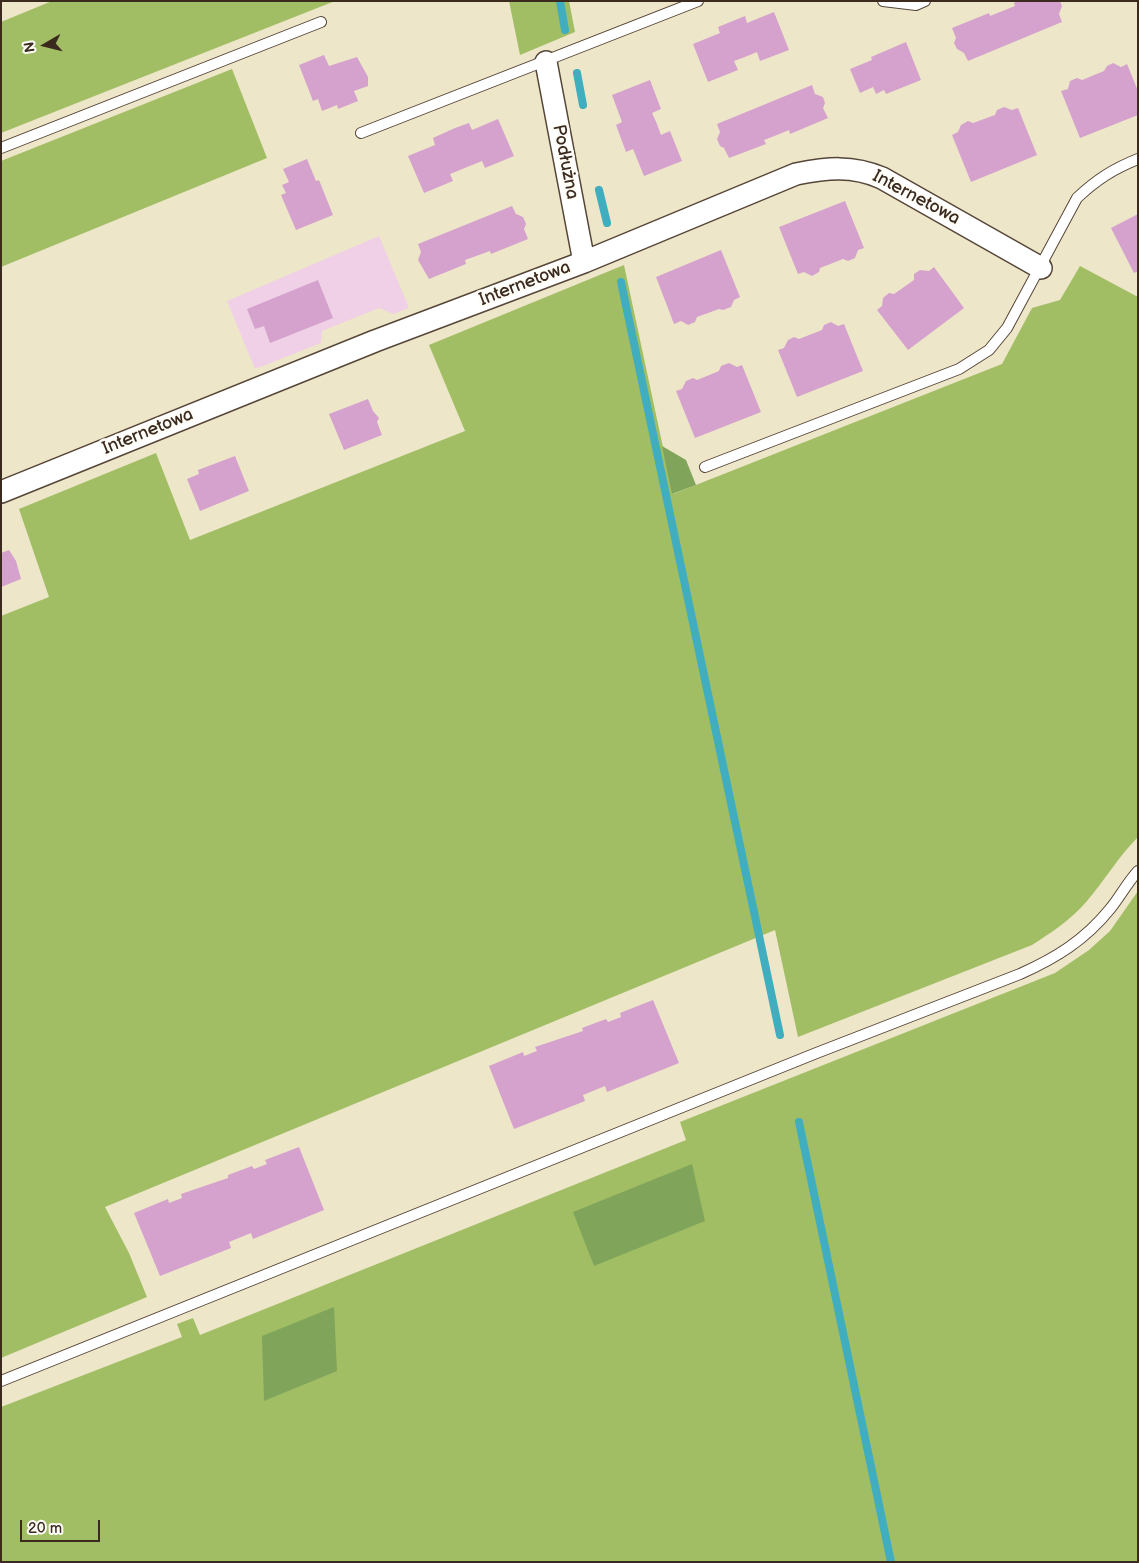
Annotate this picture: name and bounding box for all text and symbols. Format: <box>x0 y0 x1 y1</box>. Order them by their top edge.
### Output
north arrow <box>20 20 70 70</box>
text: N <box>21 41 39 54</box>
street label: Podłużna <box>547 123 583 201</box>
street label: Internetowa <box>869 166 963 230</box>
street label: Internetowa <box>476 257 574 311</box>
street label: Internetowa <box>99 404 197 460</box>
scale bar <box>22 1510 102 1542</box>
text: 20 m <box>28 1519 62 1538</box>

